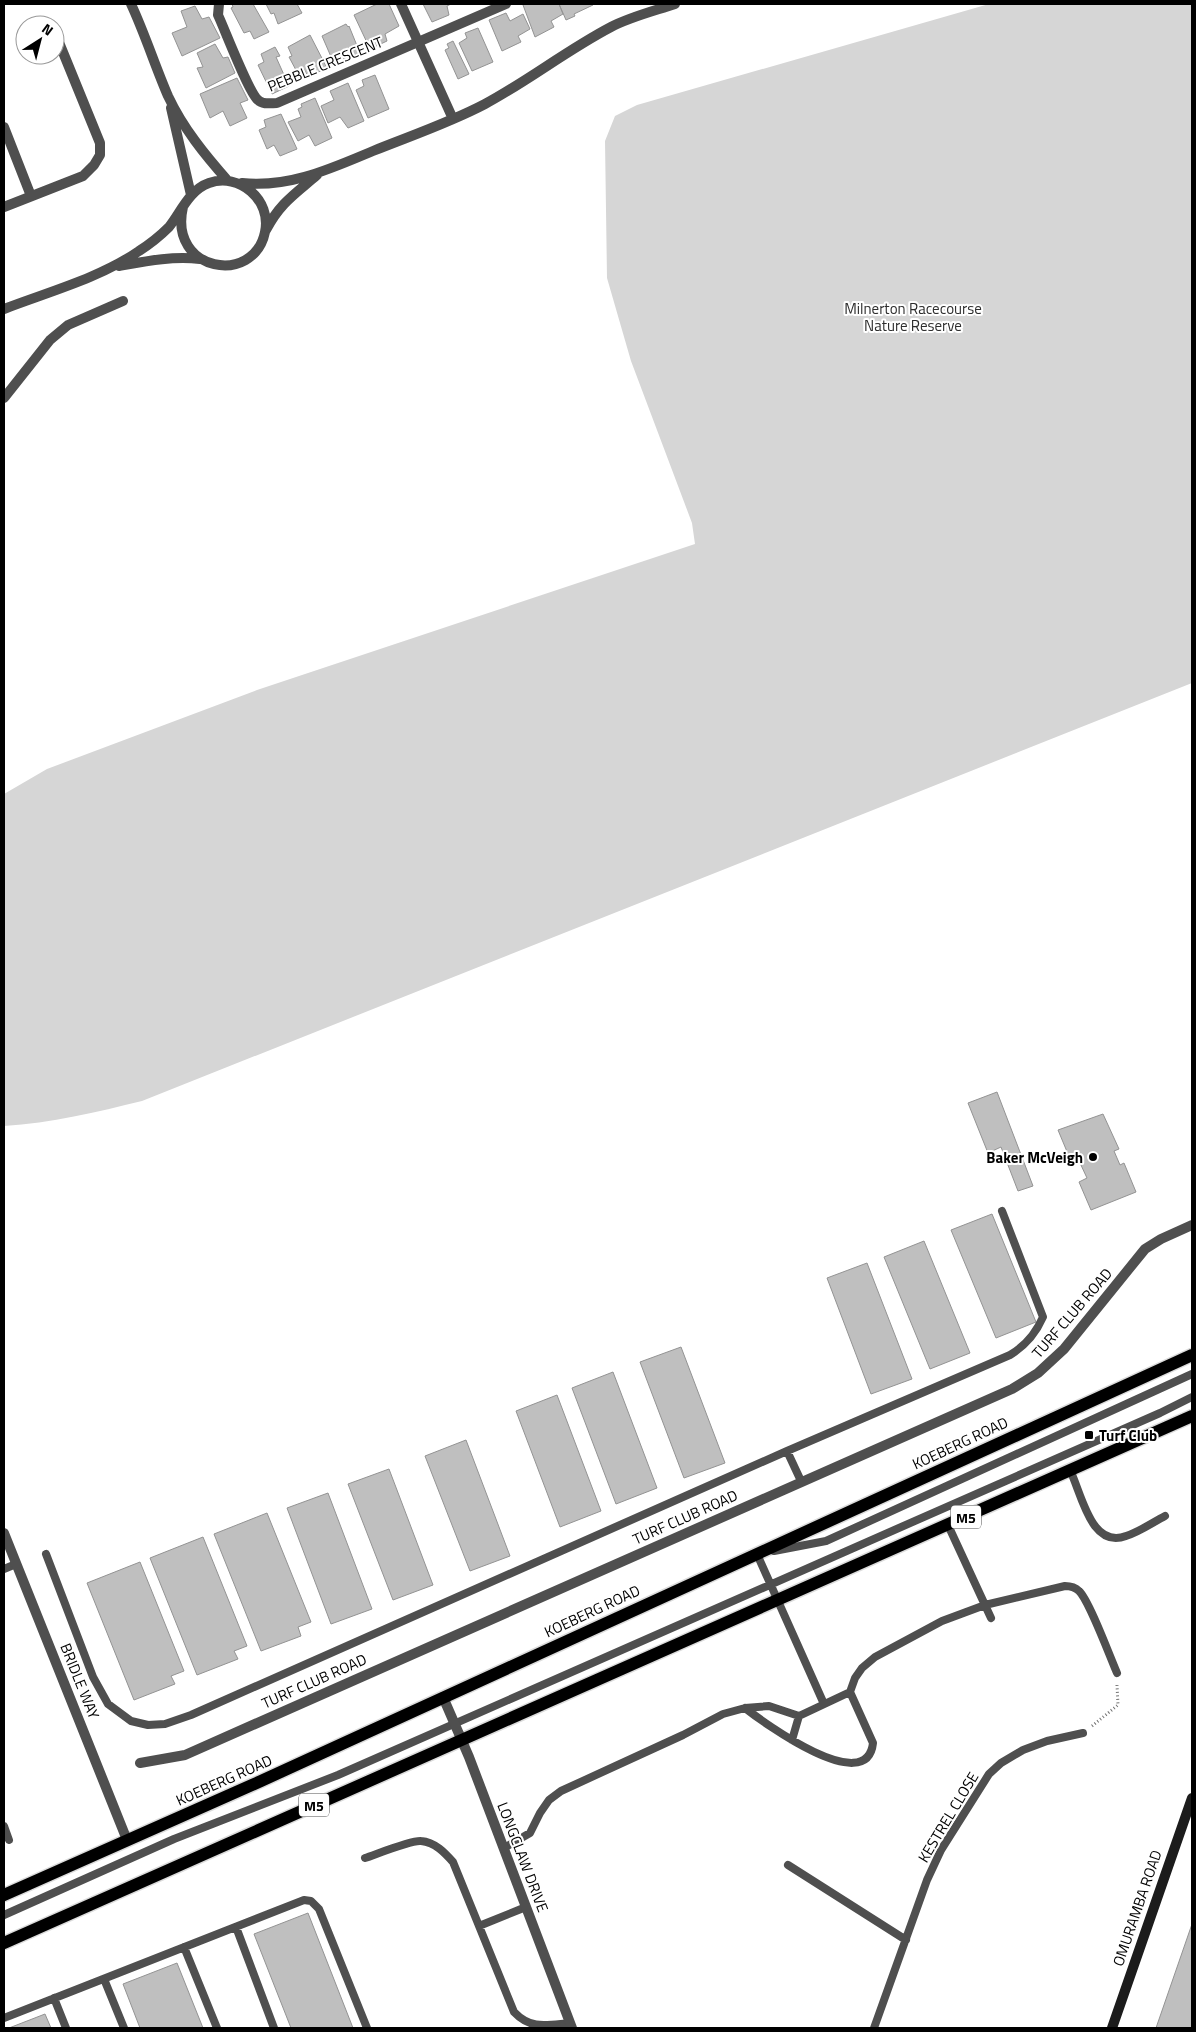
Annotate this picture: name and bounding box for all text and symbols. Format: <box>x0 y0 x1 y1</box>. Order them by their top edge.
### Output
north arrow <box>15 15 65 65</box>
text: N <box>38 18 58 40</box>
street label: PEBBLE CRESCENT <box>264 30 386 98</box>
park label: Milnerton Racecourse Nature Reserve <box>844 297 982 337</box>
place label: Baker McVeigh <box>986 1146 1083 1169</box>
marker: Baker McVeigh <box>1087 1151 1099 1163</box>
street label: TURF CLUB ROAD <box>1026 1263 1118 1363</box>
street label: KOEBERG ROAD <box>908 1411 1012 1475</box>
place label: Turf Club <box>1099 1424 1157 1447</box>
marker: Turf Club <box>1083 1429 1095 1441</box>
street label: TURF CLUB ROAD <box>629 1484 741 1550</box>
road number: M5 <box>951 1505 981 1528</box>
street label: KOEBERG ROAD <box>540 1579 644 1643</box>
street label: BRIDLE WAY <box>54 1640 106 1722</box>
street label: TURF CLUB ROAD <box>258 1648 370 1714</box>
street label: KOEBERG ROAD <box>172 1748 276 1812</box>
street label: KESTREL CLOSE <box>912 1767 984 1867</box>
road number: M5 <box>299 1794 329 1816</box>
street label: LONGCLAW DRIVE <box>491 1799 555 1915</box>
street label: OMURAMBA ROAD <box>1106 1847 1168 1969</box>

